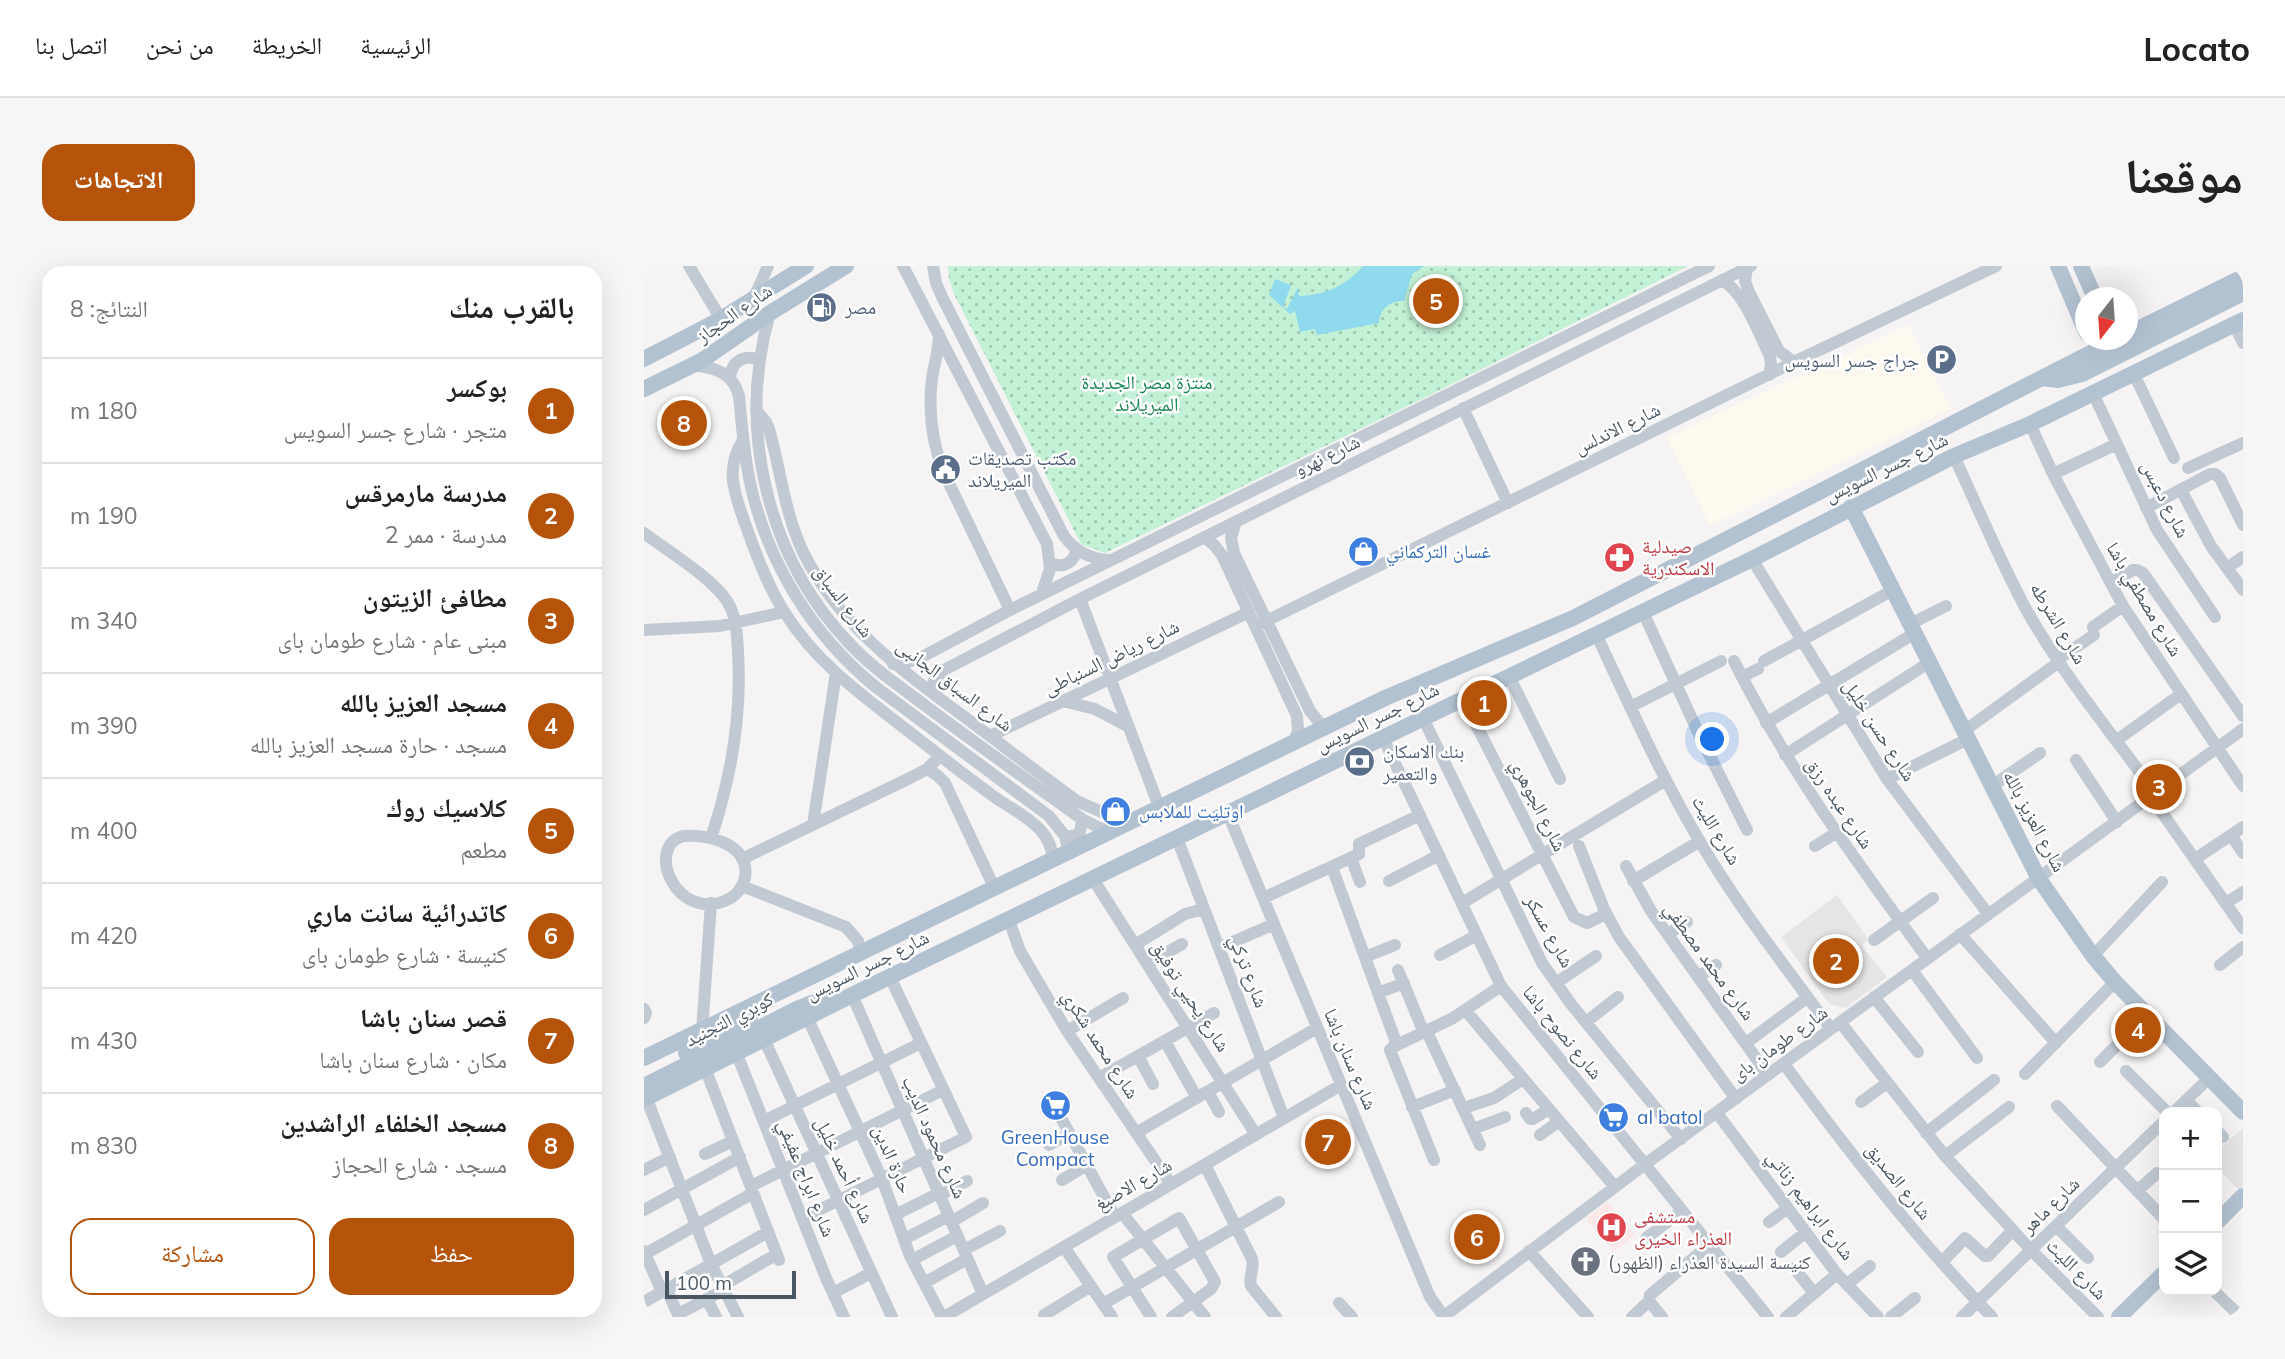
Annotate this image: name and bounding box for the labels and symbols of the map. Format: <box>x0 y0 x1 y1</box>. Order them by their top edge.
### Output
pin: 5 <box>1413 275 1459 327</box>
street label: شارع الحجاز <box>691 278 777 348</box>
north arrow <box>2075 287 2138 350</box>
fuel station icon: مصر <box>805 290 839 324</box>
place label: مصر <box>844 295 876 319</box>
parking icon: جراج جسر السويس <box>1925 343 1959 377</box>
place label: جراج جسر السويس <box>1784 348 1919 372</box>
park label: منتزة مصر الجديدة الميريلاند <box>1081 370 1213 416</box>
pin: 8 <box>661 397 707 449</box>
street label: شارع الاندلس <box>1570 397 1664 459</box>
street label: شارع جسر السويس <box>1820 427 1952 507</box>
street label: شارع نهرو <box>1290 429 1364 481</box>
place label: مكتب تصديقات الميريلاند <box>968 446 1076 492</box>
public building icon: مكتب تصديقات الميريلاند <box>928 452 962 486</box>
street label: شارع دعبس <box>2136 456 2196 542</box>
shop icon: غسان التركماني <box>1346 534 1380 568</box>
place label: صيدلية الاسكندرية <box>1642 534 1715 580</box>
street label: شارع مصطفي باشا <box>2098 537 2189 663</box>
place label: غسان التركماني <box>1386 539 1491 567</box>
pharmacy icon: صيدلية الاسكندرية <box>1602 540 1636 574</box>
street label: شارع السباق <box>809 560 879 642</box>
street label: شارع الشرطه <box>2025 578 2093 668</box>
street label: شارع رياض السنباطى <box>1039 614 1183 700</box>
street label: شارع السباق الجانبى <box>892 633 1018 737</box>
street label: شارع حسن خليل <box>1838 675 1922 785</box>
street label: شارع جسر السويس <box>1311 677 1443 757</box>
pin: 1 <box>1461 677 1507 729</box>
your location <box>1695 722 1729 756</box>
place label: بنك الاسكان والتعمير <box>1382 739 1464 785</box>
bank icon: بنك الاسكان والتعمير <box>1343 745 1377 779</box>
street label: شارع عبده رزق <box>1801 753 1879 853</box>
street label: شارع الجوهري <box>1502 755 1572 857</box>
pin: 3 <box>2136 761 2182 813</box>
street label: شارع العزيز بالله <box>1998 766 2072 876</box>
street label: شارع الليث <box>1687 791 1747 869</box>
shop icon: اوتليت للملابس <box>1099 794 1133 828</box>
place label: اوتليت للملابس <box>1139 799 1244 823</box>
street label: شارع عسكر <box>1520 889 1580 972</box>
street label: شارع محمد مصطفي <box>1656 897 1761 1027</box>
street label: شارع جسر السويس <box>801 925 933 1005</box>
street label: شارع تركي <box>1221 931 1274 1012</box>
pin: 2 <box>1813 935 1859 987</box>
street label: شارع يحيي توفيق <box>1143 936 1236 1058</box>
street label: شارع نصوح باشا <box>1518 980 1608 1084</box>
street label: شارع محمد شكري <box>1054 985 1145 1105</box>
street label: كوبري التجنيد <box>681 987 779 1055</box>
street label: شارع طومان باى <box>1726 1000 1832 1086</box>
pin: 4 <box>2115 1004 2161 1056</box>
street label: شارع سنان باشا <box>1319 1005 1383 1113</box>
street label: شارع محمود الديب <box>897 1072 973 1202</box>
supermarket icon: GreenHouse Compact <box>1038 1089 1072 1123</box>
supermarket icon: al batol <box>1597 1100 1631 1134</box>
place label: al batol <box>1637 1105 1703 1129</box>
street label: شارع أحمد خليل <box>810 1113 880 1227</box>
street label: شارع ابراج عفيفي <box>769 1116 841 1242</box>
pin: 7 <box>1305 1116 1351 1168</box>
street label: حارة الدين <box>868 1121 918 1197</box>
place label: GreenHouse Compact <box>1001 1125 1109 1171</box>
street label: شارع الصديق <box>1861 1138 1937 1224</box>
street label: شارع ابراهيم زناتي <box>1759 1145 1860 1267</box>
street label: شارع الاصبغ <box>1090 1152 1176 1217</box>
street label: شارع ماهر <box>2015 1171 2084 1239</box>
place label: مستشفى العذراء الخيرى <box>1634 1204 1732 1250</box>
hospital icon: مستشفى العذراء الخيرى <box>1594 1210 1628 1244</box>
pin: 6 <box>1454 1211 1500 1263</box>
street label: شارع الليث <box>2041 1233 2113 1305</box>
church icon: كنيسة السيدة العذراء (الظهور) <box>1568 1245 1602 1279</box>
place label: كنيسة السيدة العذراء (الظهور) <box>1608 1250 1811 1274</box>
scale bar <box>665 1268 796 1300</box>

